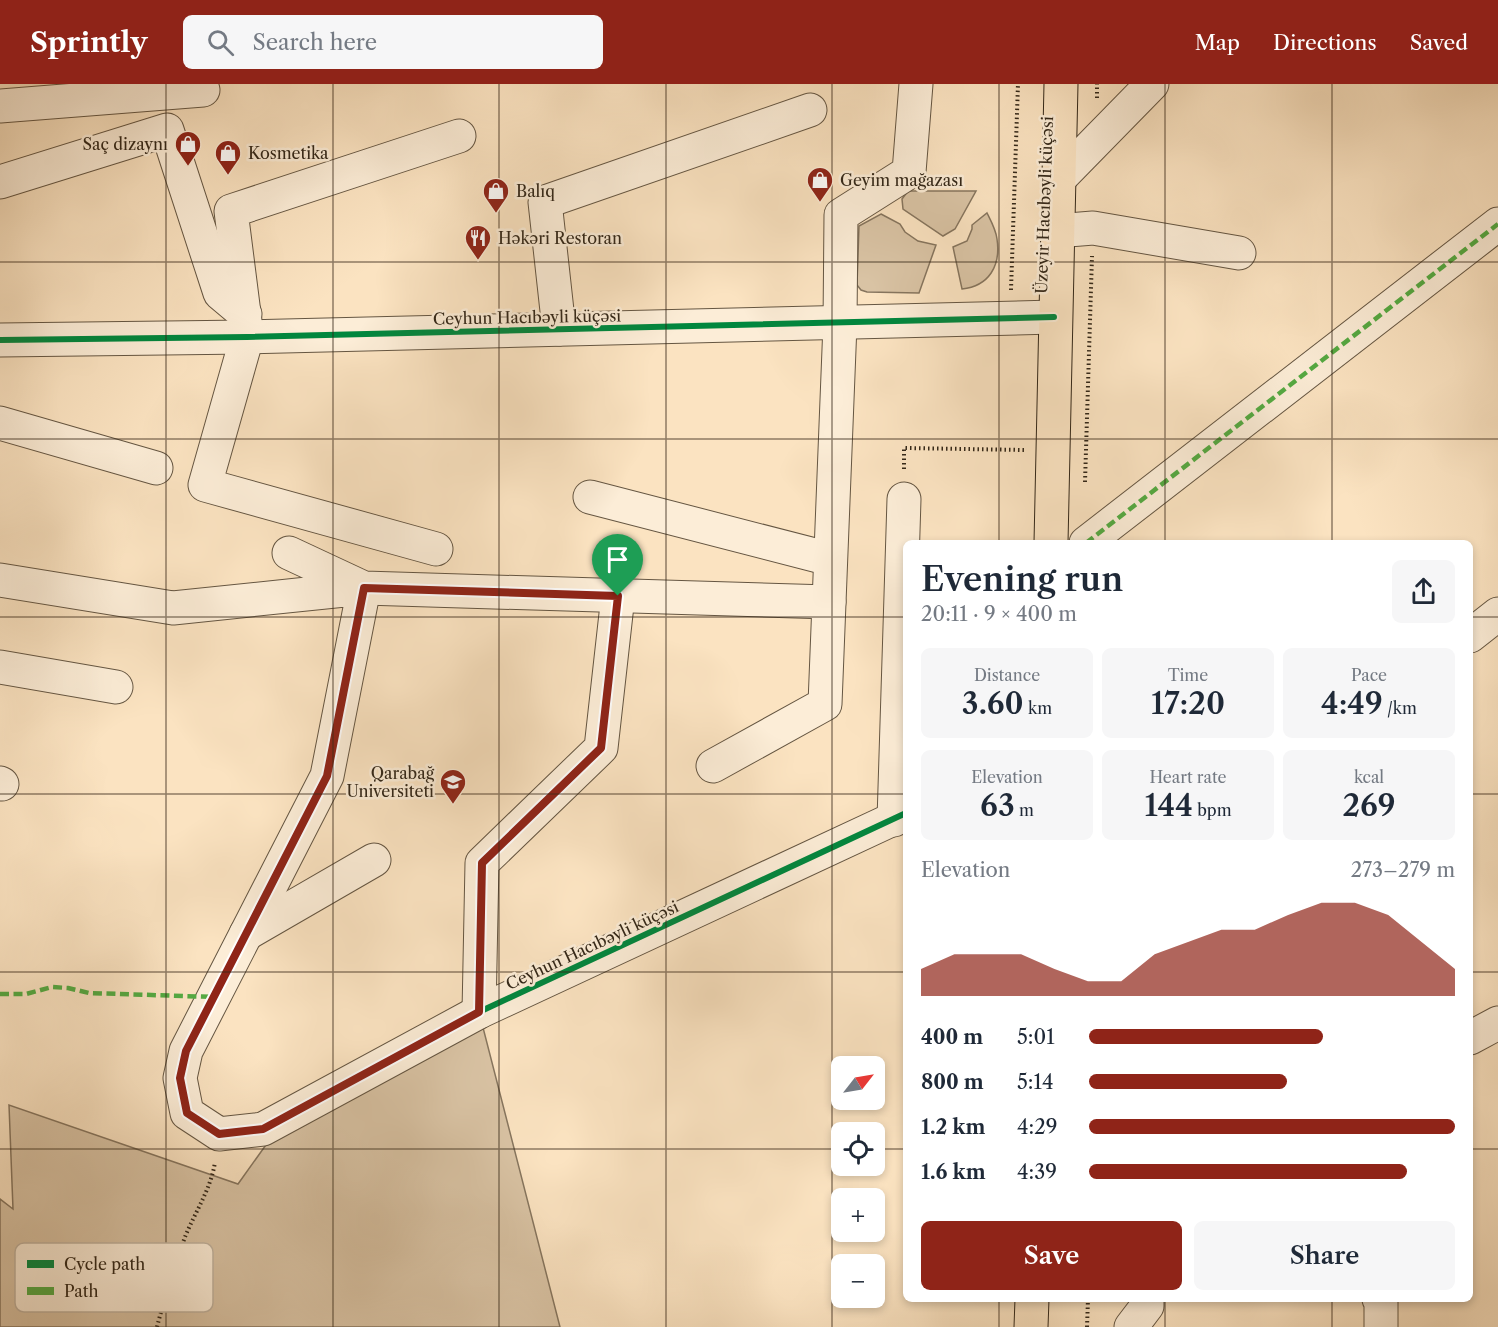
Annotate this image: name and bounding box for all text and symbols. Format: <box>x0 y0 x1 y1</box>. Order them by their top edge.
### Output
search box <box>183 15 603 69</box>
text: Sprintly <box>30 25 147 59</box>
icon: search <box>204 26 237 59</box>
text: Search here <box>252 29 377 56</box>
text: Map <box>1195 30 1240 55</box>
text: Directions <box>1273 30 1377 55</box>
text: Saved <box>1410 30 1468 55</box>
street label: Üzeyir Hacıbəyli küçəsi <box>1031 116 1057 294</box>
shop icon: Saç dizaynı <box>173 129 203 167</box>
place label: Saç dizaynı <box>83 134 168 154</box>
shop icon: Kosmetika <box>213 138 243 176</box>
place label: Kosmetika <box>248 143 329 163</box>
shop icon: Geyim mağazası <box>805 165 835 203</box>
place label: Geyim mağazası <box>840 170 963 190</box>
shop icon: Balıq <box>481 176 511 214</box>
place label: Balıq <box>516 181 555 201</box>
restaurant icon: Həkəri Restoran <box>463 223 493 261</box>
place label: Həkəri Restoran <box>498 228 622 248</box>
street label: Ceyhun Hacıbəyli küçəsi <box>433 305 621 329</box>
pin <box>592 534 643 596</box>
icon: arrive <box>601 543 634 576</box>
text: Evening run <box>921 559 1123 600</box>
button: share <box>1392 560 1455 623</box>
text: 20:11 · 9 × 400 m <box>921 602 1077 626</box>
text: Distance <box>974 665 1040 685</box>
text: Time <box>1168 665 1208 685</box>
text: Pace <box>1351 665 1387 685</box>
text: 3.60 <box>962 685 1024 722</box>
text: 17:20 <box>1151 685 1225 722</box>
text: 4:49 <box>1321 685 1383 722</box>
text: km <box>1024 698 1052 718</box>
text: /km <box>1383 698 1417 718</box>
place label: Qarabağ Universiteti <box>346 763 435 801</box>
school or university icon: Qarabağ Universiteti <box>438 767 468 805</box>
text: Elevation <box>971 767 1043 787</box>
text: Heart rate <box>1149 767 1227 787</box>
text: kcal <box>1354 767 1384 787</box>
text: 63 <box>980 787 1015 824</box>
text: 144 <box>1144 787 1193 824</box>
text: 269 <box>1342 787 1396 824</box>
text: m <box>1015 800 1034 820</box>
text: bpm <box>1193 800 1232 820</box>
text: Elevation <box>921 858 1010 882</box>
text: 273–279 m <box>1351 858 1455 882</box>
street label: Ceyhun Hacıbəyli küçəsi <box>502 896 682 994</box>
text: 400 m <box>921 1025 983 1049</box>
text: 5:01 <box>1017 1025 1055 1049</box>
north arrow <box>831 1056 885 1110</box>
map controls <box>831 1056 885 1308</box>
text: 800 m <box>921 1070 984 1094</box>
text: 5:14 <box>1017 1070 1053 1094</box>
text: 1.2 km <box>921 1115 985 1139</box>
text: 4:29 <box>1017 1115 1057 1139</box>
button: locate <box>831 1122 885 1176</box>
text: 1.6 km <box>921 1160 986 1184</box>
text: 4:39 <box>1017 1160 1057 1184</box>
button: + <box>831 1188 885 1242</box>
button: Save <box>921 1221 1182 1290</box>
button: Share <box>1194 1221 1455 1290</box>
legend <box>15 1243 213 1312</box>
text: Cycle path <box>64 1254 145 1274</box>
button: − <box>831 1254 885 1308</box>
text: Path <box>64 1281 98 1301</box>

